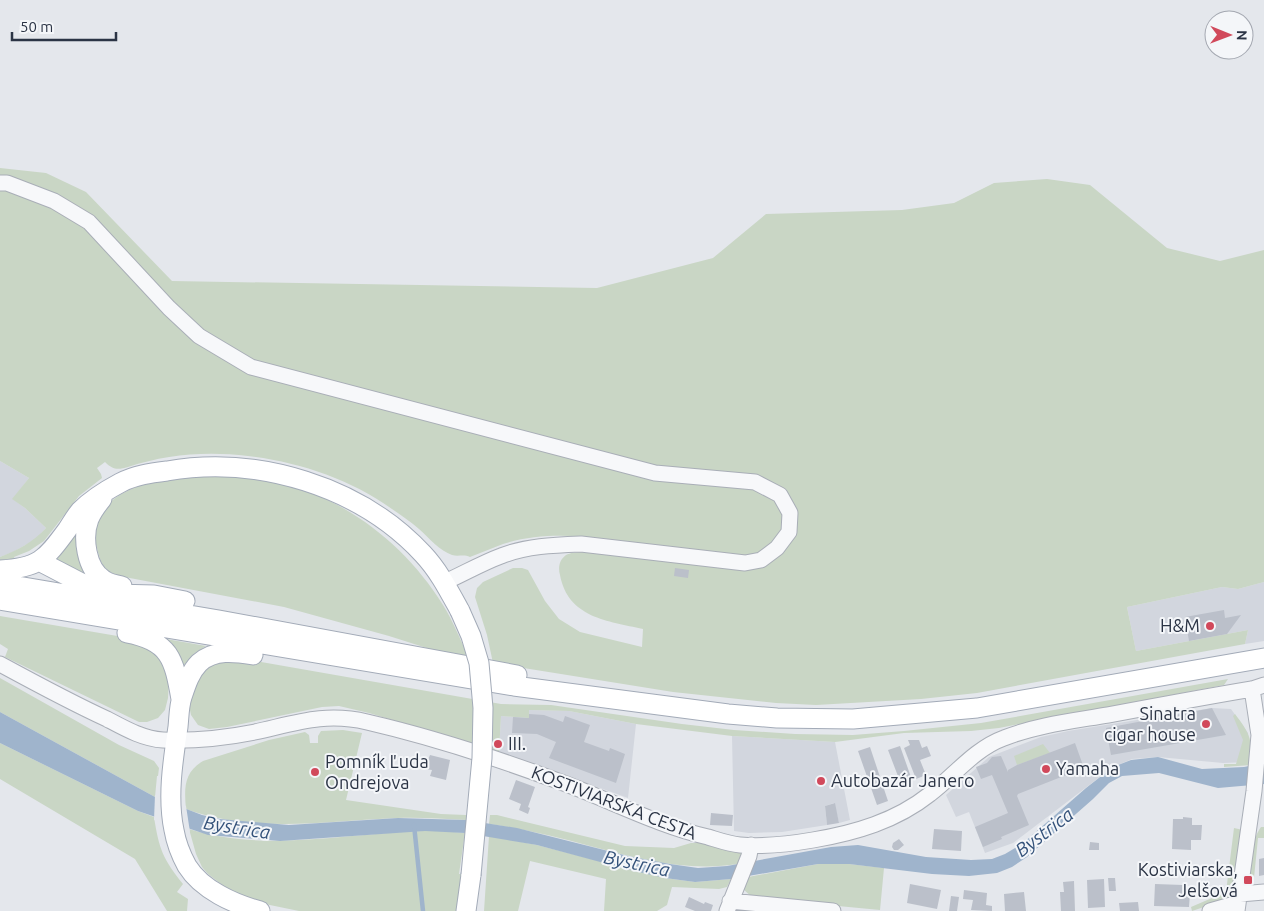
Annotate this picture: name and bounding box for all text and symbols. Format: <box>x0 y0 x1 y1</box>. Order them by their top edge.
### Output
scale bar <box>12 10 116 42</box>
north arrow <box>1204 10 1254 60</box>
text: 50 m <box>20 18 53 35</box>
text: N <box>1234 30 1250 41</box>
place label: H&M <box>1160 615 1200 635</box>
marker: H&M <box>1204 620 1216 632</box>
place label: Sinatra cigar house <box>1104 703 1196 744</box>
marker: Sinatra cigar house <box>1200 718 1212 730</box>
place label: III. <box>508 733 526 753</box>
marker: III. <box>492 738 504 750</box>
place label: Pomník Ľuda Ondrejova <box>325 751 429 792</box>
place label: Yamaha <box>1056 758 1119 778</box>
street label: KOSTIVIARSKA CESTA <box>529 761 700 843</box>
marker: Yamaha <box>1040 763 1052 775</box>
marker: Pomník Ľuda Ondrejova <box>309 766 321 778</box>
place label: Autobazár Janero <box>831 770 974 790</box>
marker: Autobazár Janero <box>815 775 827 787</box>
water label: Bystrica <box>1011 803 1077 861</box>
water label: Bystrica <box>202 811 272 843</box>
water label: Bystrica <box>602 845 672 881</box>
place label: Kostiviarska, Jelšová <box>1138 859 1238 900</box>
marker: Kostiviarska, Jelšová <box>1242 874 1254 886</box>

